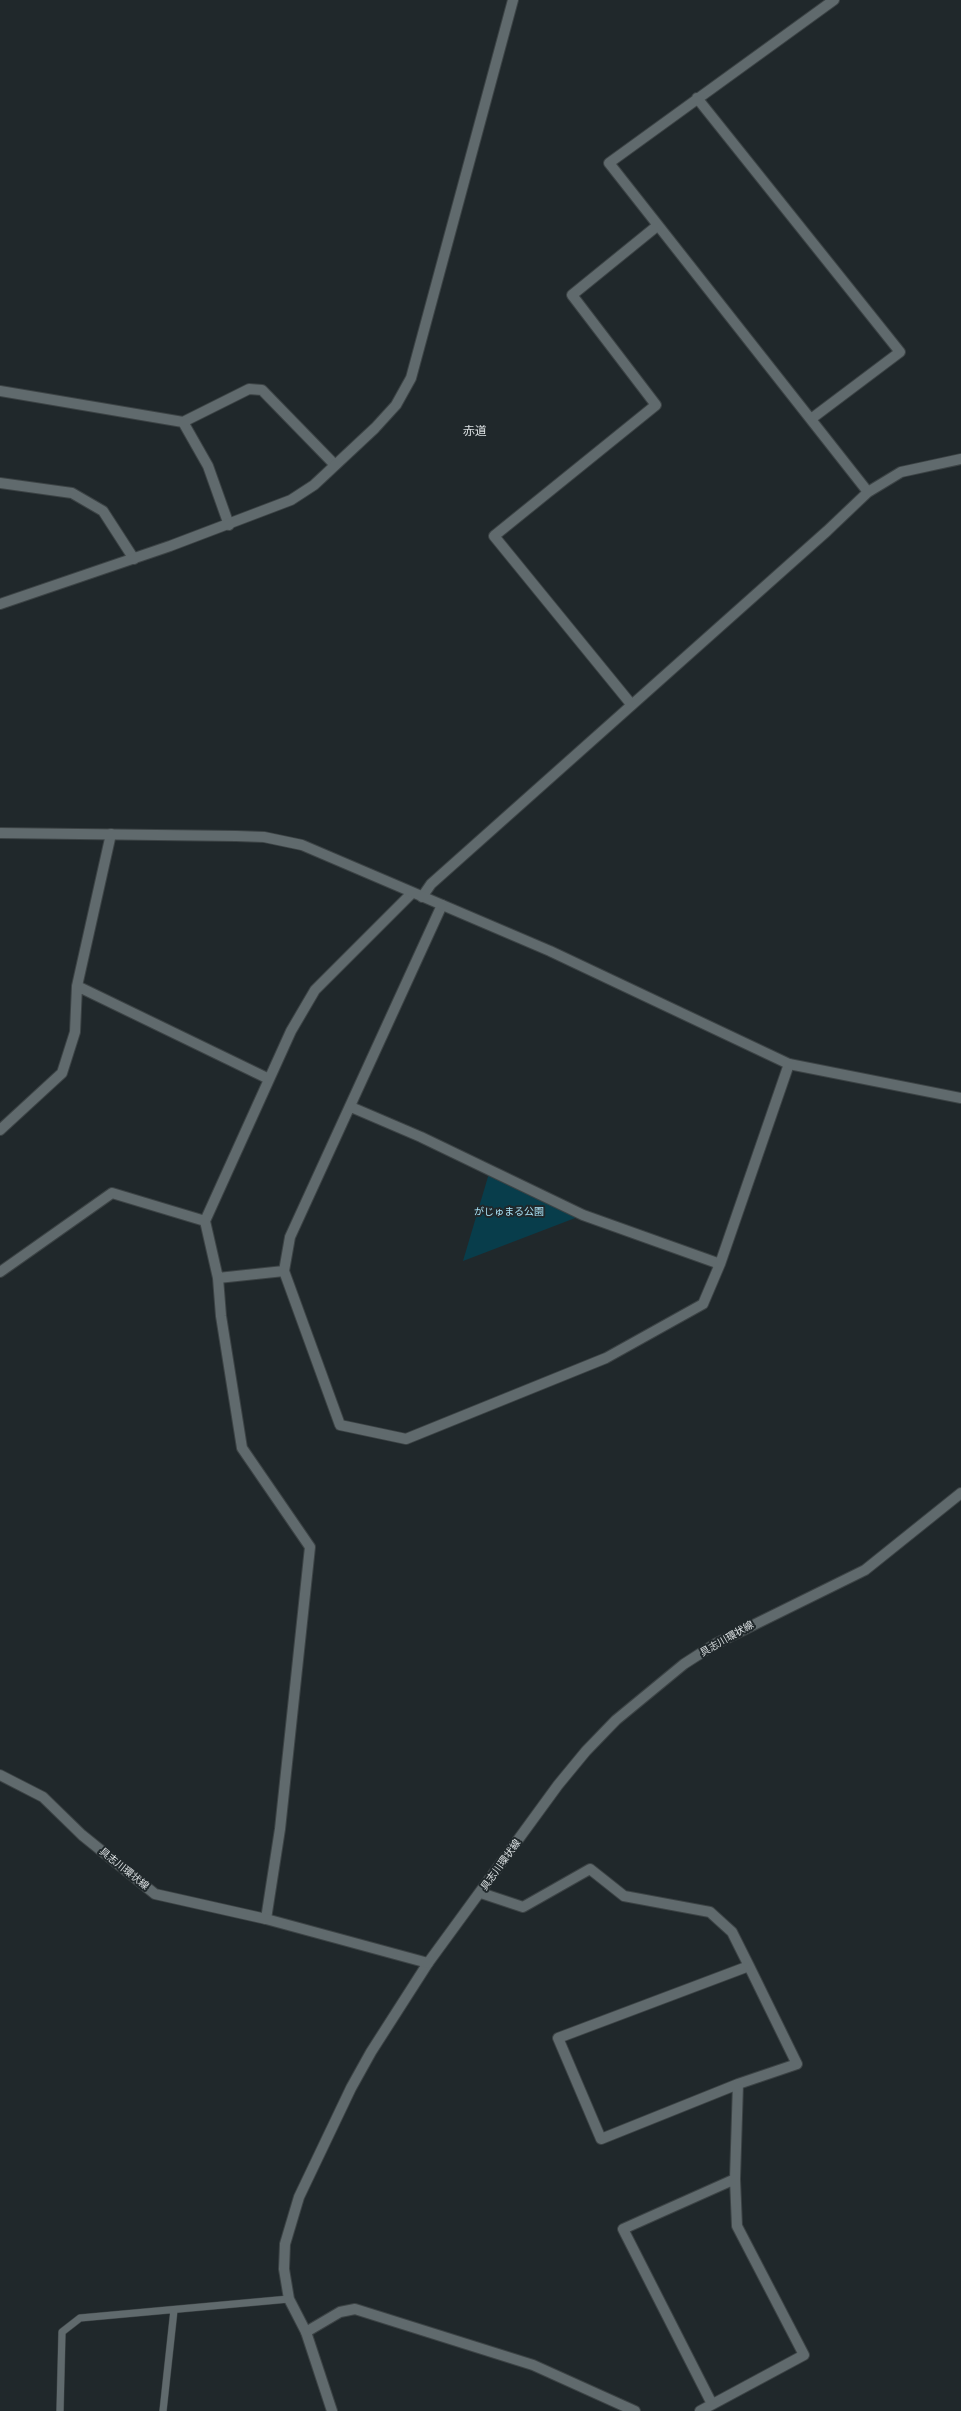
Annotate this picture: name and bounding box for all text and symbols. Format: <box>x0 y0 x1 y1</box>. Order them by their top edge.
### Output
district label: 赤道 <box>463 424 487 438</box>
park label: がじゅまる公園 <box>474 1206 544 1218</box>
street label: 具志川環状線 <box>698 1619 756 1659</box>
street label: 具志川環状線 <box>479 1837 523 1893</box>
street label: 具志川環状線 <box>97 1845 151 1893</box>

